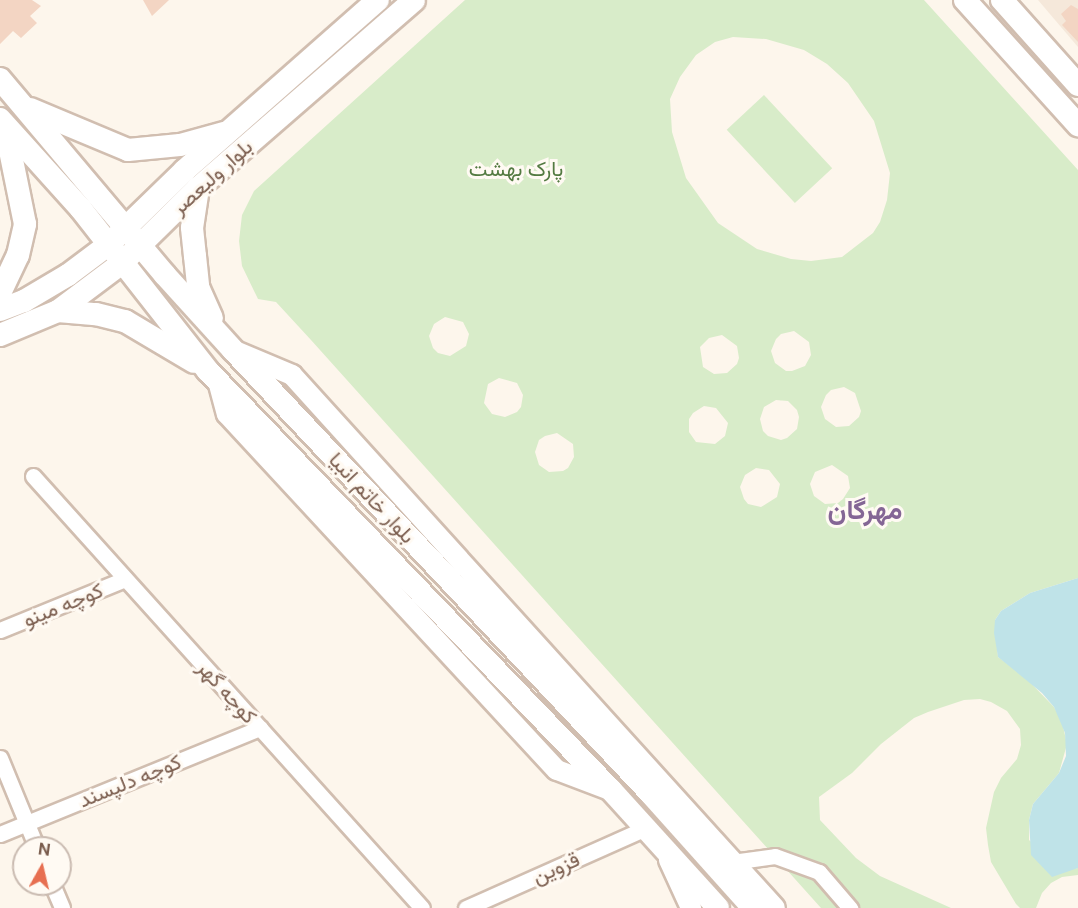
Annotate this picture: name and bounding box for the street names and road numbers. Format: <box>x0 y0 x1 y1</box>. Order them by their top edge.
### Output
street label: بلوار ولیعصر <box>166 134 258 220</box>
street label: بلوار خاتم انبیا <box>324 447 420 549</box>
street label: کوچه مینو <box>19 578 107 632</box>
street label: کوچه گهر <box>192 655 262 729</box>
street label: کوچه دلپسند <box>75 749 185 813</box>
street label: قزوین <box>528 846 584 890</box>

